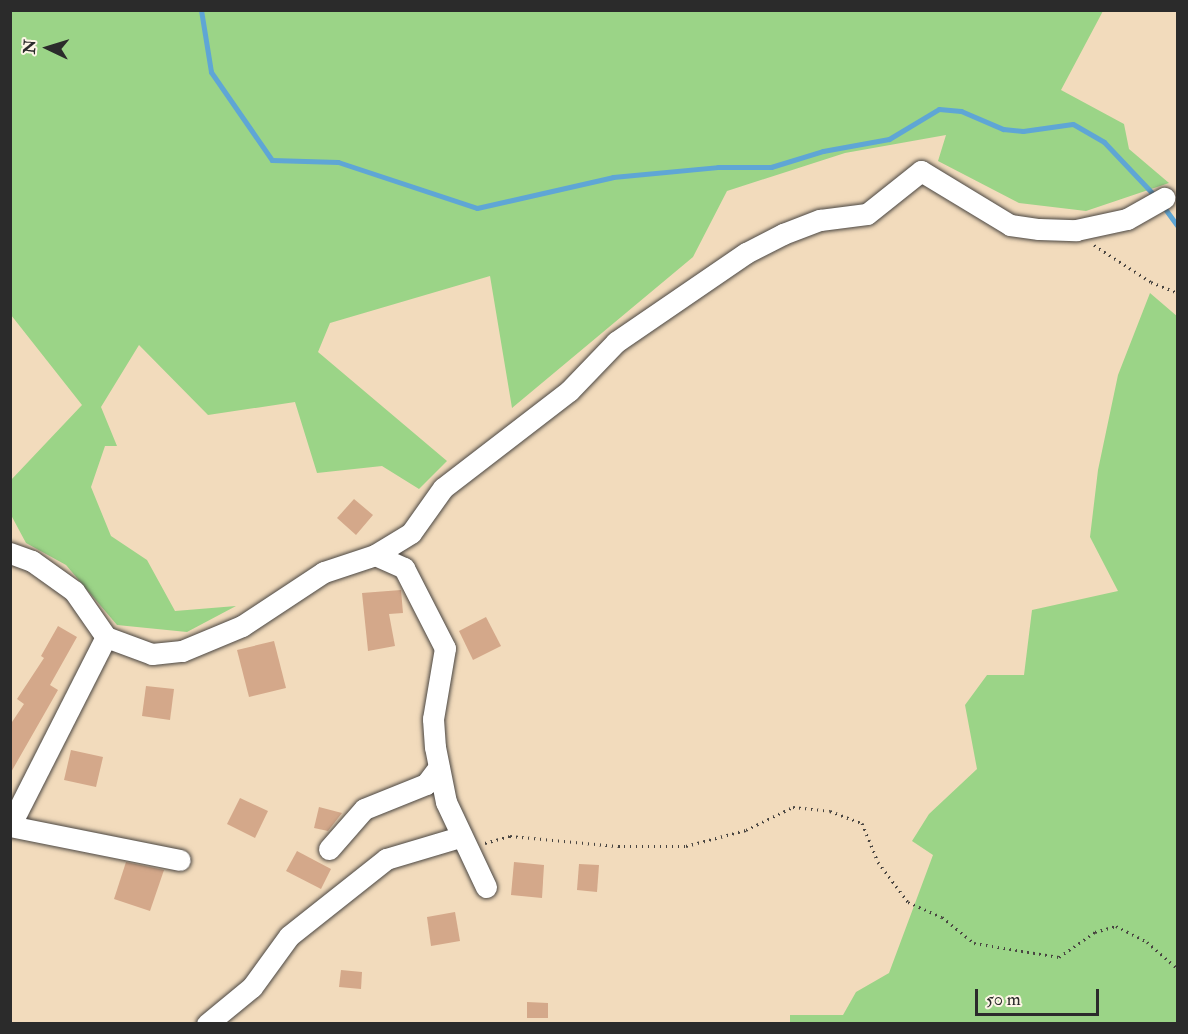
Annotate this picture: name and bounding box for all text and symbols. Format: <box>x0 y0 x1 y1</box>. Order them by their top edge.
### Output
north arrow <box>18 18 78 78</box>
text: N <box>20 39 41 55</box>
scale bar <box>978 977 1102 1015</box>
text: 50 m <box>986 988 1021 1011</box>

